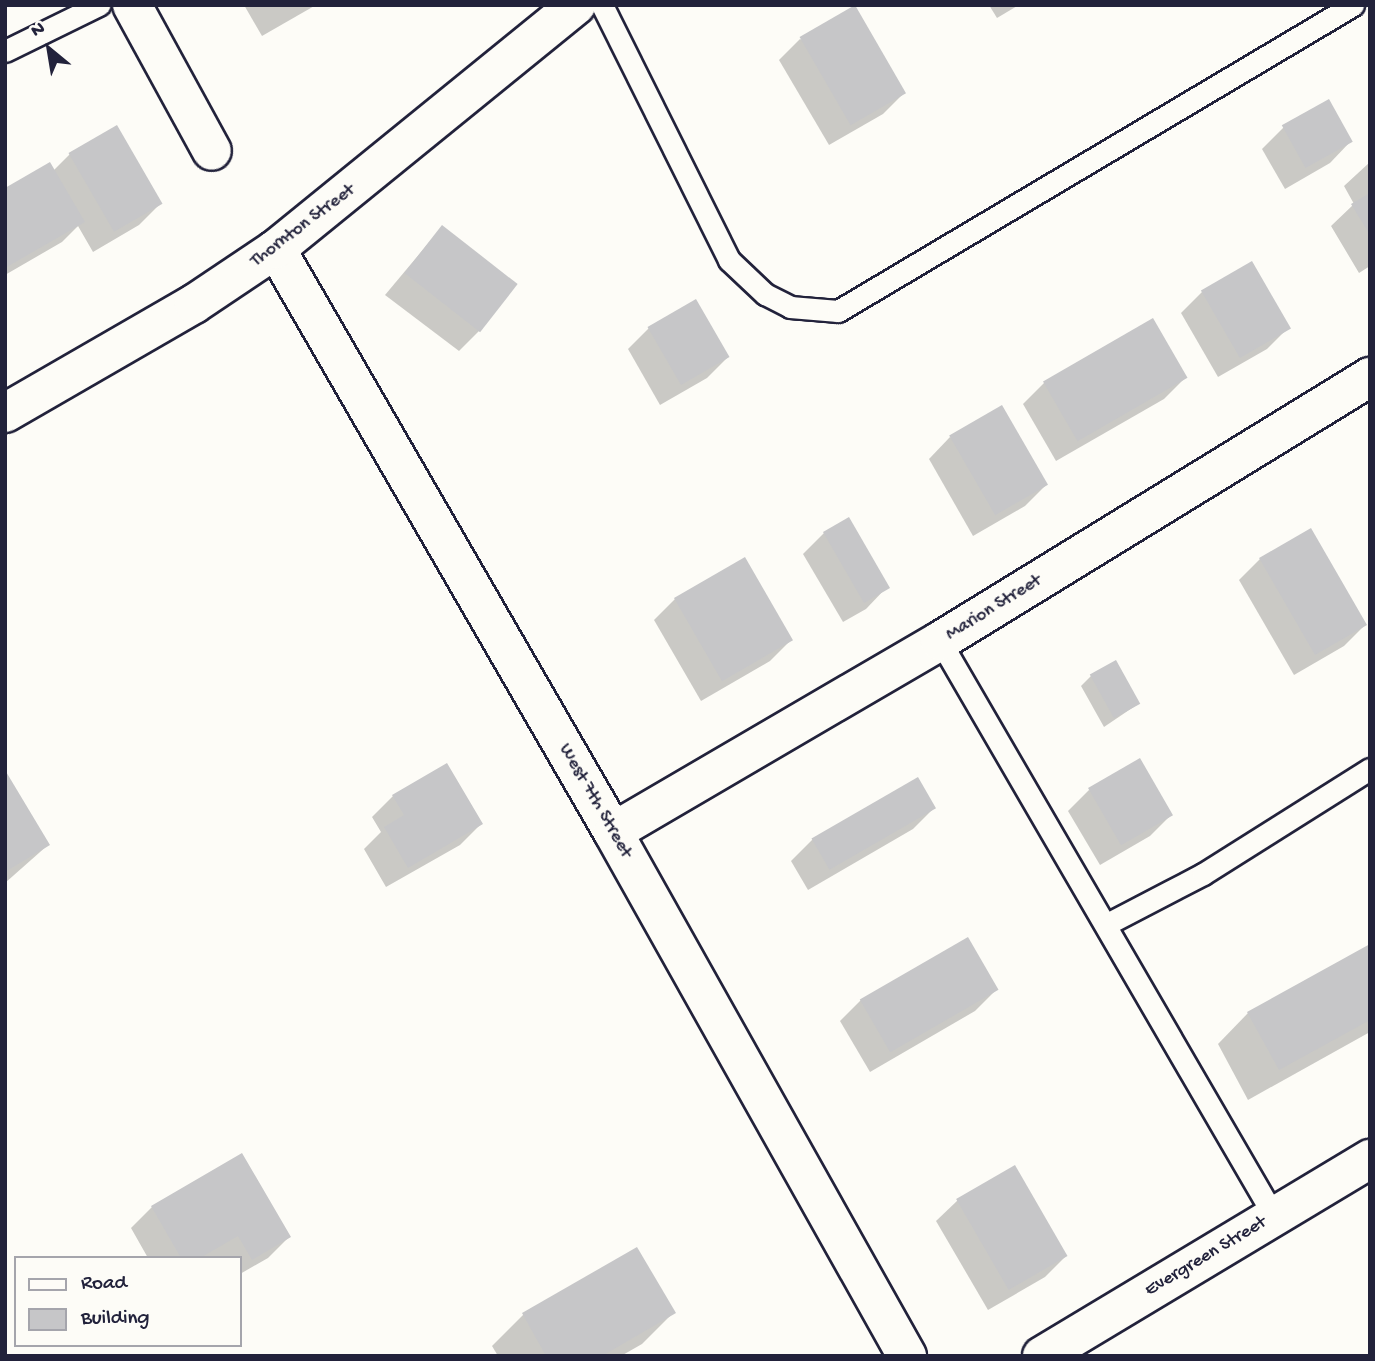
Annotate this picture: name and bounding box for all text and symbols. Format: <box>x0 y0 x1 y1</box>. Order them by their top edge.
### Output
north arrow <box>14 14 84 84</box>
text: N <box>27 17 49 43</box>
street label: Thornton Street <box>246 179 360 273</box>
street label: Marion Street <box>942 570 1046 646</box>
street label: West 7th Street <box>553 740 637 862</box>
street label: Evergreen Street <box>1141 1212 1271 1302</box>
legend <box>14 1256 242 1347</box>
text: Road <box>81 1272 127 1297</box>
text: Building <box>81 1307 150 1332</box>

